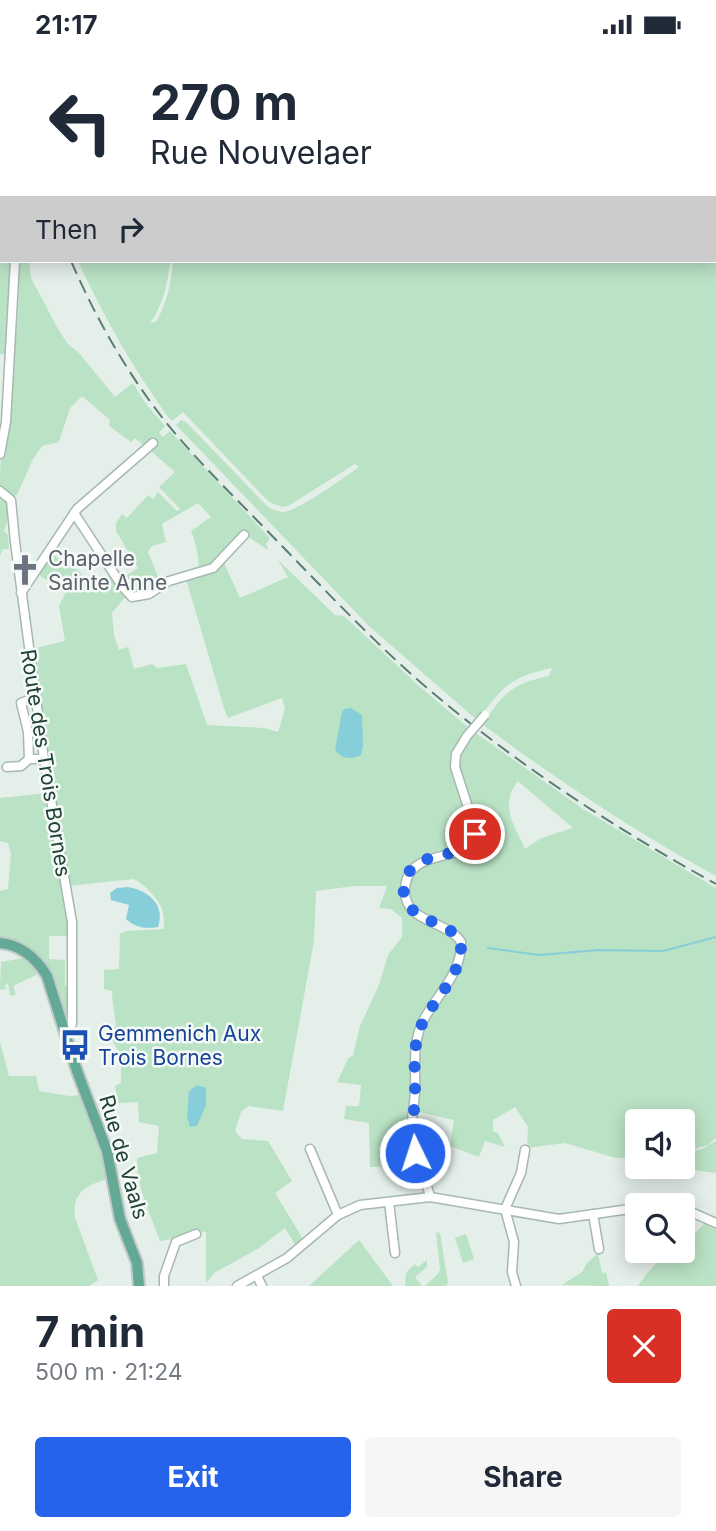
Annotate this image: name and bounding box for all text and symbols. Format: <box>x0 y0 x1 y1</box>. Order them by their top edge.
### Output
text: 21:17 <box>35 9 98 40</box>
text: 270 m <box>150 73 298 132</box>
icon: left <box>35 77 126 168</box>
text: Rue Nouvelaer <box>150 133 372 172</box>
icon: right <box>112 210 150 248</box>
text: Then <box>35 214 98 245</box>
place label: Chapelle Sainte Anne <box>48 546 167 595</box>
church icon: Chapelle Sainte Anne <box>8 553 42 587</box>
street label: Route des Trois Bornes <box>16 647 76 879</box>
pin <box>445 804 505 864</box>
icon: arrive <box>456 815 494 853</box>
place label: Gemmenich Aux Trois Bornes <box>98 1021 261 1070</box>
bus stop icon: Gemmenich Aux Trois Bornes <box>58 1028 92 1062</box>
street label: Rue de Vaals <box>94 1092 154 1222</box>
map controls <box>625 1109 695 1263</box>
button: sound <box>625 1109 695 1179</box>
position arrow <box>378 1116 452 1190</box>
button: search <box>625 1193 695 1263</box>
text: 7 min <box>35 1306 145 1357</box>
button: close <box>607 1309 681 1383</box>
text: 500 m · 21:24 <box>35 1358 183 1386</box>
button: Exit <box>35 1437 351 1517</box>
button: Share <box>365 1437 681 1517</box>

